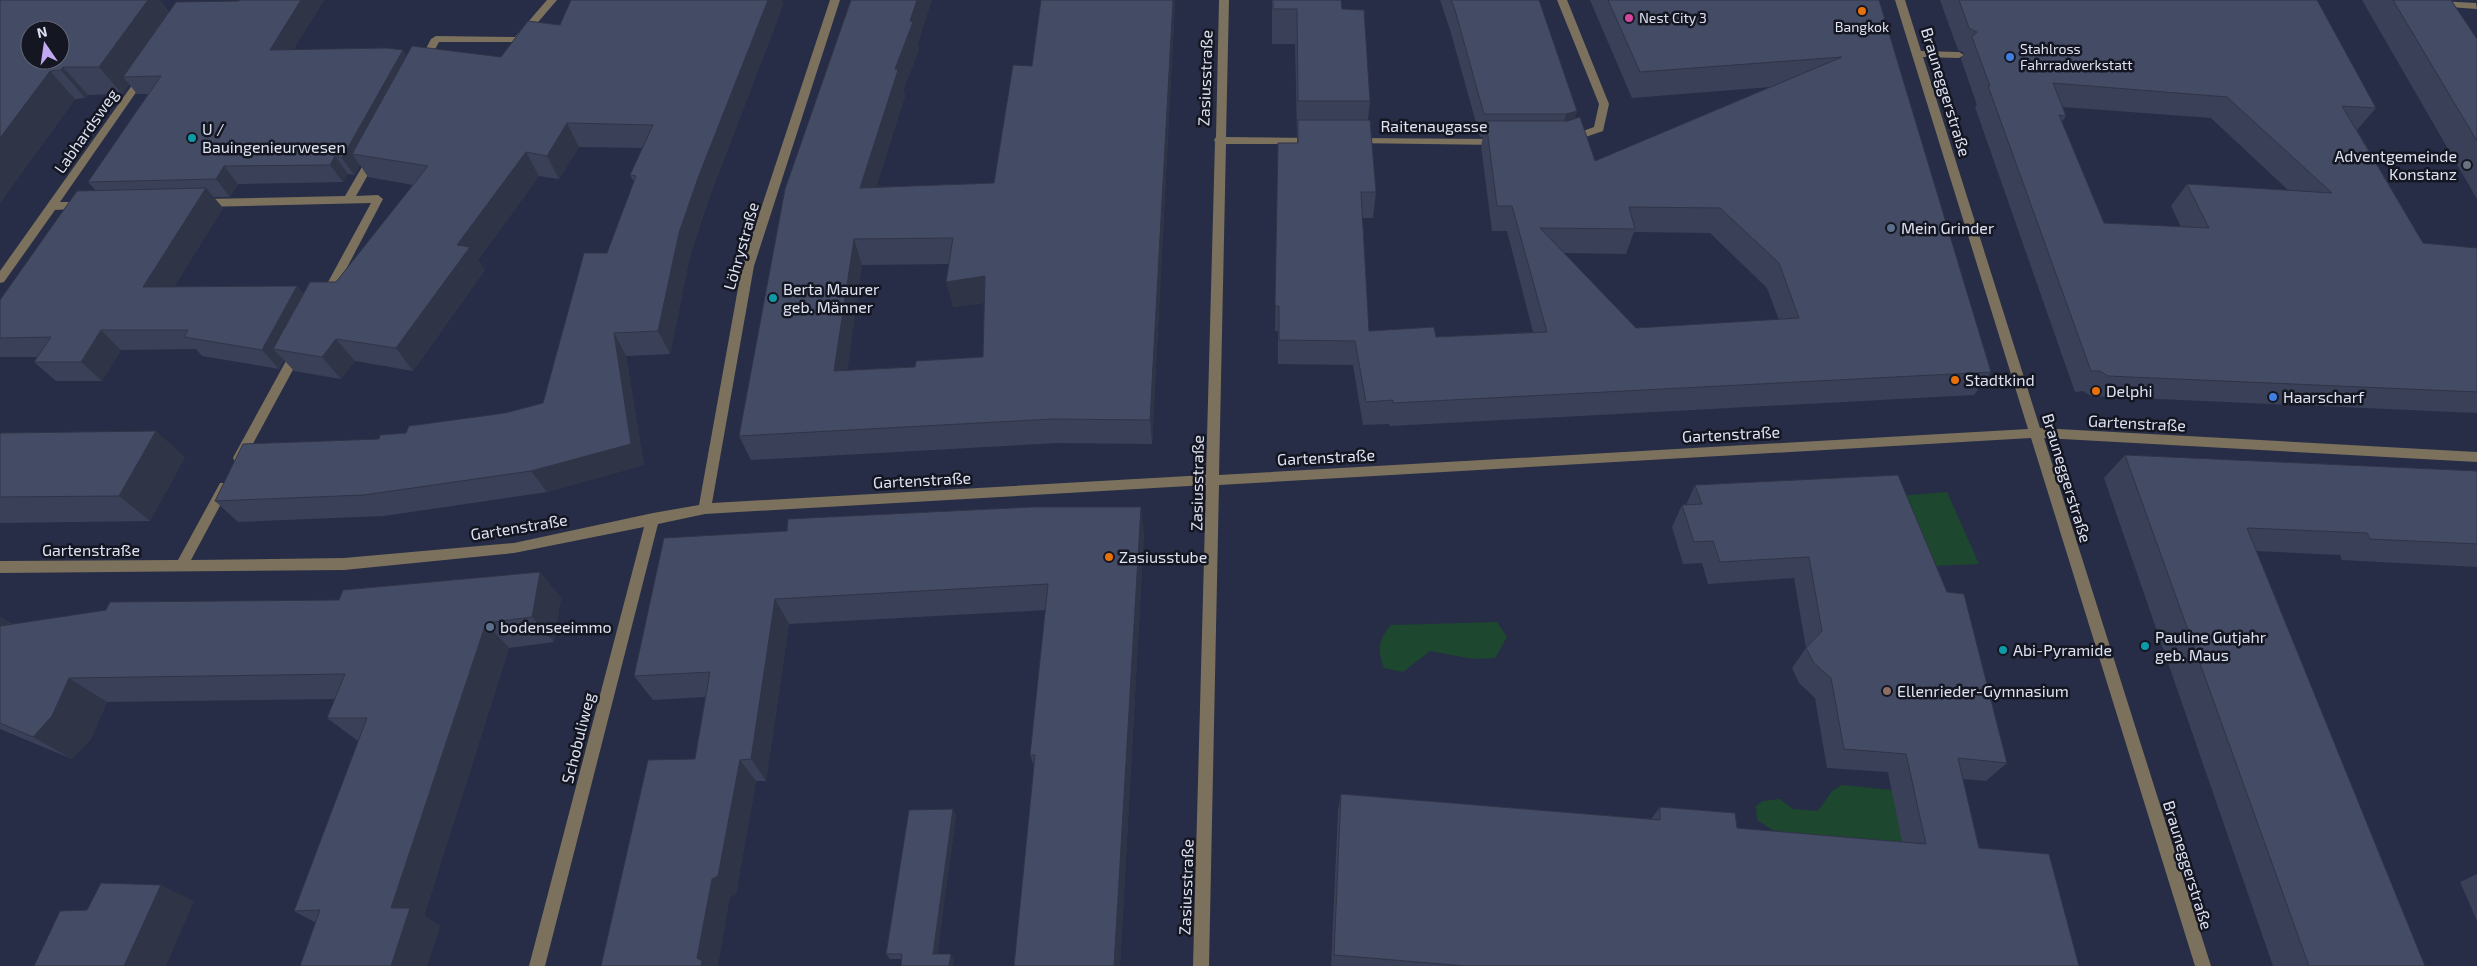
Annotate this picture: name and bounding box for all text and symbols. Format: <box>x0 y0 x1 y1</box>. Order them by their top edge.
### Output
marker: Bangkok <box>1856 5 1868 17</box>
place label: Nest City 3 <box>1639 9 1707 26</box>
marker: Nest City 3 <box>1623 12 1635 24</box>
place label: Bangkok <box>1835 18 1889 35</box>
north arrow <box>20 20 70 70</box>
text: N <box>35 22 49 41</box>
street label: Brauneggerstraße <box>1918 25 1975 159</box>
street label: Zasiusstraße <box>1193 30 1216 126</box>
place label: Stahlross Fahrradwerkstatt <box>2020 40 2133 73</box>
marker: Stahlross Fahrradwerkstatt <box>2004 51 2016 63</box>
street label: Labhardsweg <box>50 85 122 176</box>
street label: Raitenaugasse <box>1380 116 1488 135</box>
place label: U / Bauingenieurwesen <box>202 119 346 156</box>
marker: U / Bauingenieurwesen <box>186 132 198 144</box>
place label: Adventgemeinde Konstanz <box>2334 146 2457 183</box>
marker: Adventgemeinde Konstanz <box>2461 159 2473 171</box>
street label: Löhrystraße <box>719 200 762 292</box>
place label: Mein Grinder <box>1901 218 1995 237</box>
marker: Mein Grinder <box>1885 222 1897 234</box>
place label: Berta Maurer geb. Männer <box>783 279 880 316</box>
marker: Berta Maurer geb. Männer <box>767 292 779 304</box>
place label: Stadtkind <box>1965 370 2035 389</box>
marker: Stadtkind <box>1949 374 1961 386</box>
place label: Delphi <box>2106 381 2153 400</box>
marker: Delphi <box>2090 385 2102 397</box>
place label: Haarscharf <box>2283 387 2365 406</box>
marker: Haarscharf <box>2267 391 2279 403</box>
street label: Gartenstraße <box>2088 410 2186 435</box>
street label: Brauneggerstraße <box>2039 411 2096 545</box>
street label: Gartenstraße <box>1682 421 1780 446</box>
street label: Zasiusstraße <box>1186 435 1207 531</box>
street label: Gartenstraße <box>1277 444 1375 469</box>
street label: Gartenstraße <box>873 467 971 492</box>
street label: Gartenstraße <box>469 509 569 544</box>
street label: Gartenstraße <box>42 540 140 559</box>
place label: Zasiusstube <box>1119 547 1207 566</box>
marker: Zasiusstube <box>1103 551 1115 563</box>
place label: bodenseeimmo <box>500 617 612 636</box>
marker: bodenseeimmo <box>484 621 496 633</box>
place label: Pauline Gutjahr geb. Maus <box>2155 627 2267 664</box>
place label: Abi-Pyramide <box>2013 640 2112 659</box>
marker: Pauline Gutjahr geb. Maus <box>2139 640 2151 652</box>
marker: Abi-Pyramide <box>1997 644 2009 656</box>
place label: Ellenrieder-Gymnasium <box>1897 681 2069 700</box>
marker: Ellenrieder-Gymnasium <box>1881 685 1893 697</box>
street label: Schobuliweg <box>557 690 598 785</box>
street label: Brauneggerstraße <box>2160 798 2217 932</box>
street label: Zasiusstraße <box>1174 839 1197 935</box>

